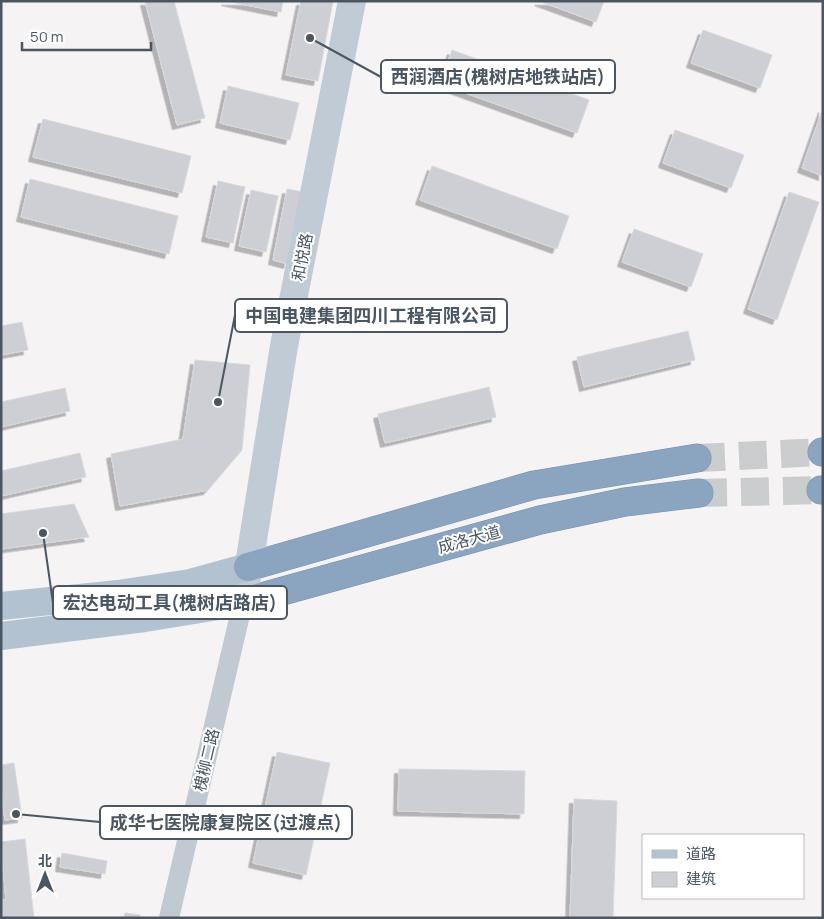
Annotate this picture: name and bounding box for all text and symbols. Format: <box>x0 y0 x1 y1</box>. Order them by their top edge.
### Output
scale bar <box>22 20 151 52</box>
text: 50 m <box>30 26 64 47</box>
callout: 西润酒店(槐树店地铁站店) <box>381 60 615 93</box>
text: 西润酒店(槐树店地铁站店) <box>391 64 605 88</box>
street label: 和悦路 <box>287 231 317 283</box>
callout: 中国电建集团四川工程有限公司 <box>235 299 507 332</box>
text: 中国电建集团四川工程有限公司 <box>245 303 497 327</box>
street label: 成洛大道 <box>435 520 503 558</box>
callout: 宏达电动工具(槐树店路店) <box>53 586 287 619</box>
text: 宏达电动工具(槐树店路店) <box>63 590 277 614</box>
street label: 槐柳二路 <box>188 726 224 794</box>
callout: 成华七医院康复院区(过渡点) <box>100 806 352 839</box>
text: 成华七医院康复院区(过渡点) <box>110 810 342 834</box>
legend <box>642 834 804 899</box>
text: 道路 <box>686 843 716 864</box>
north arrow <box>20 849 70 899</box>
text: 北 <box>38 851 52 870</box>
text: 建筑 <box>686 868 716 889</box>

